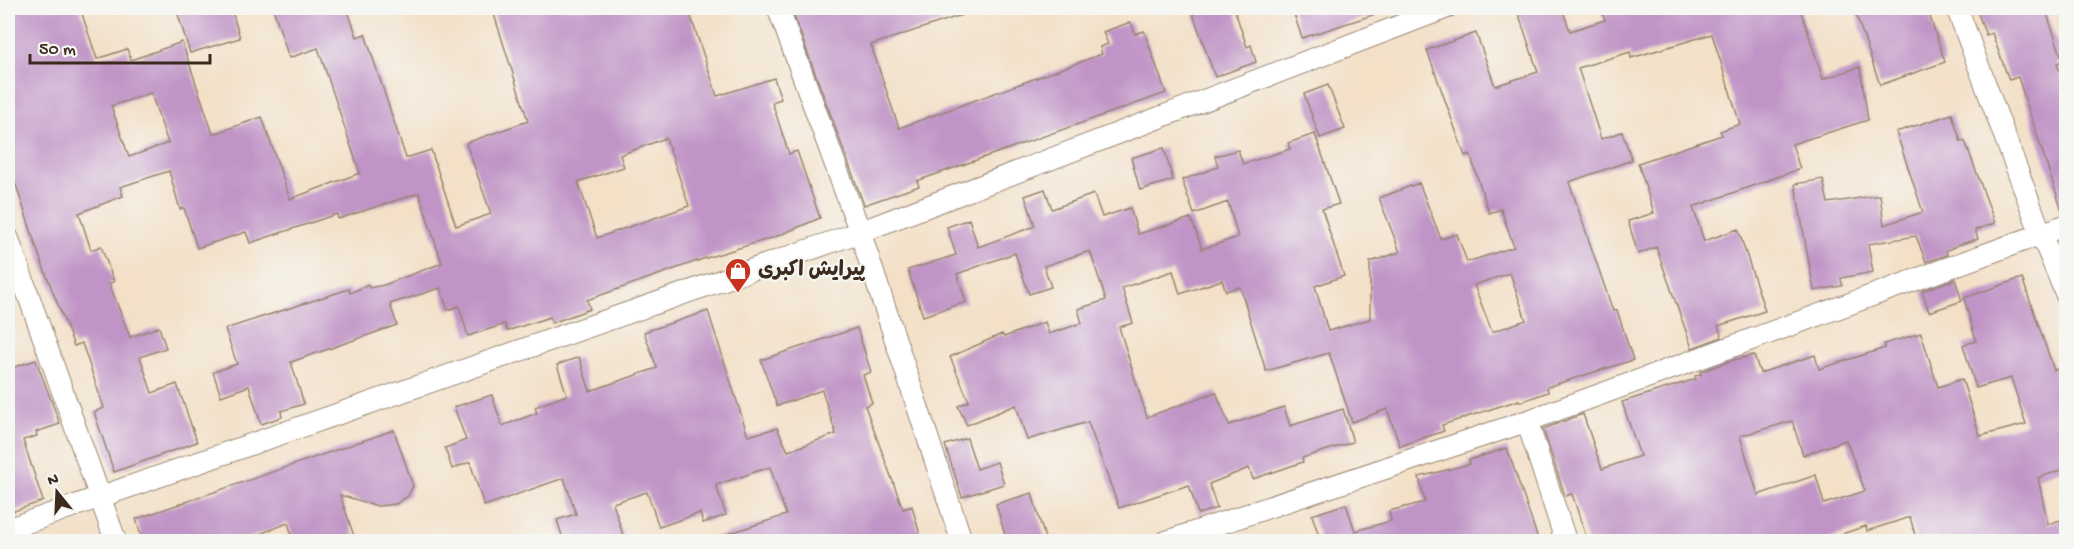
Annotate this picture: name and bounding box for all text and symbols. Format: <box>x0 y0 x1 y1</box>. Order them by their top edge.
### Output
scale bar <box>30 27 210 65</box>
text: 50 m <box>39 40 76 61</box>
shop icon: پیرایش اکبری <box>723 256 753 294</box>
place label: پیرایش اکبری <box>758 259 865 284</box>
north arrow <box>27 462 87 522</box>
text: N <box>46 470 62 492</box>

